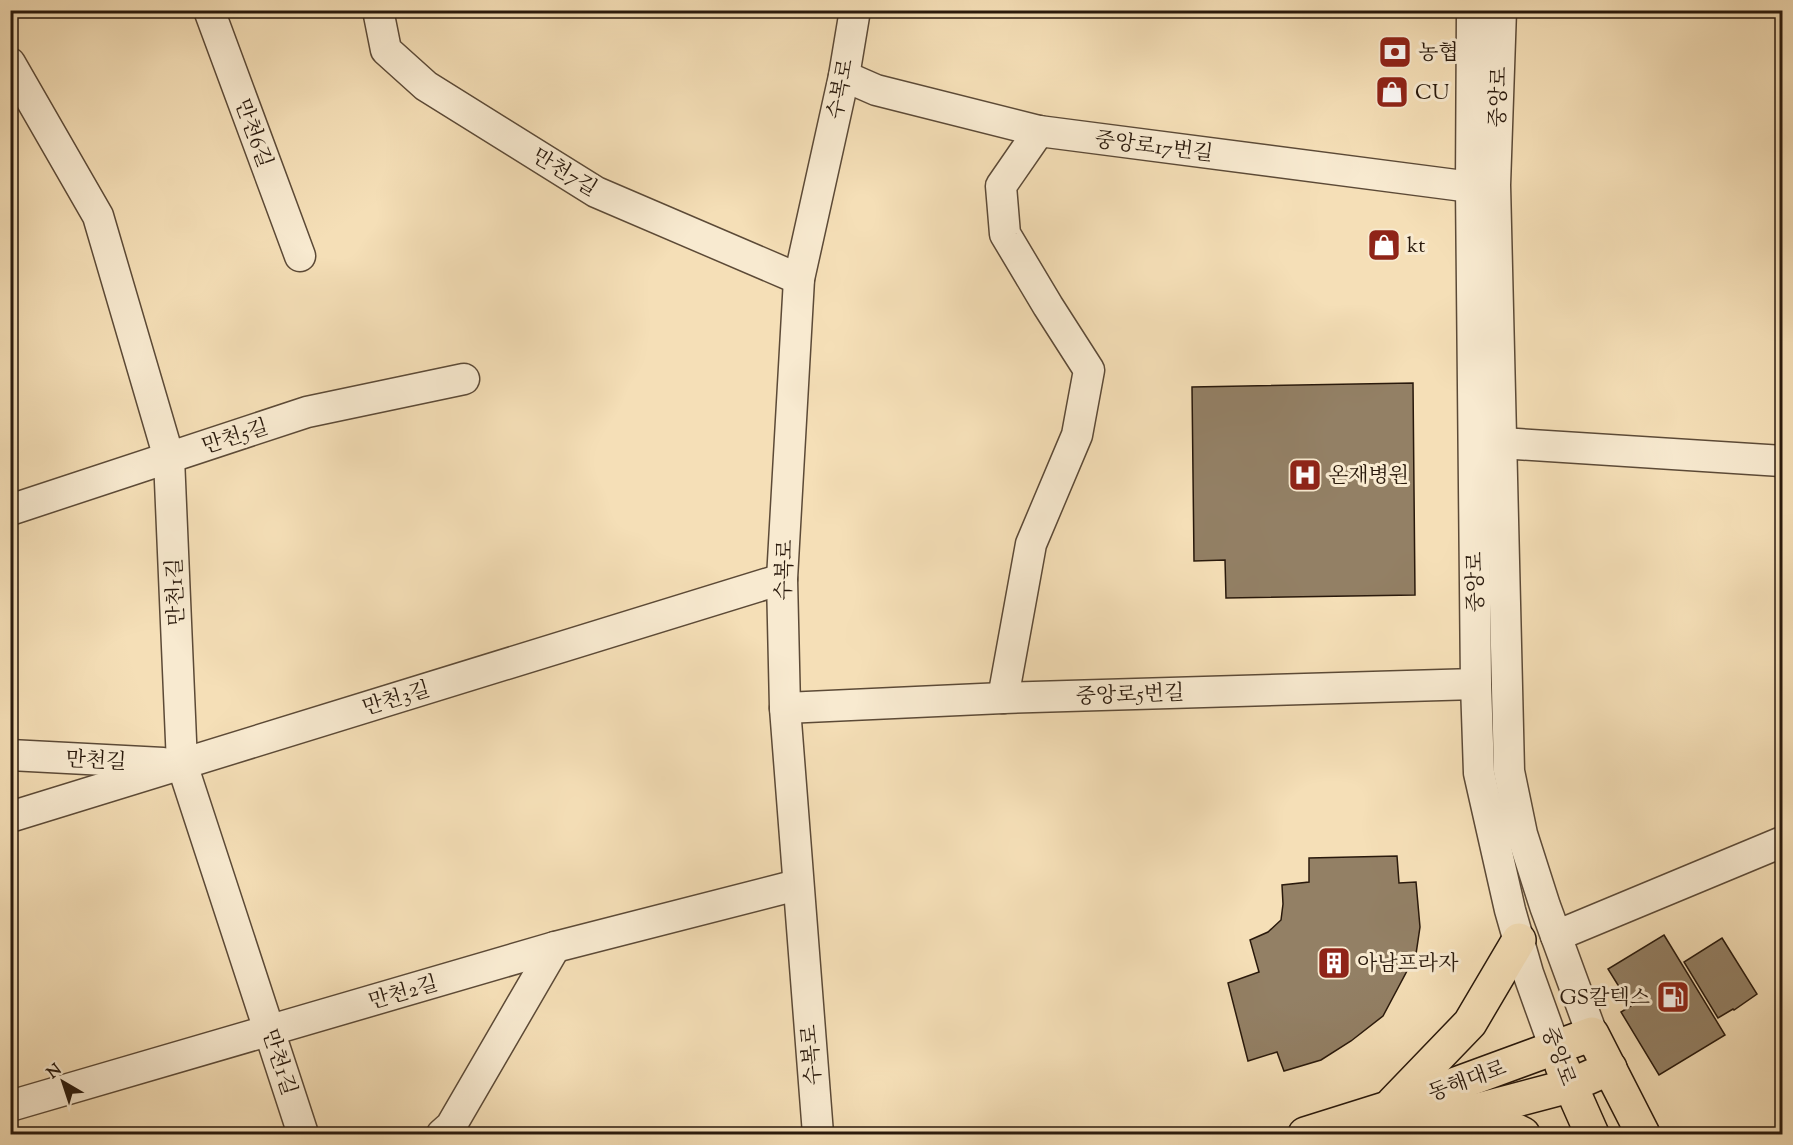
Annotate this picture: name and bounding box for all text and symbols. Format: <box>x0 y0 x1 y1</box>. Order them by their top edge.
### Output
bank icon: 농협 <box>1377 34 1413 70</box>
place label: 농협 <box>1418 39 1459 69</box>
street label: 수복로 <box>821 57 862 122</box>
street label: 중앙로 <box>1484 66 1516 128</box>
shop icon: CU <box>1374 74 1410 110</box>
place label: CU <box>1415 79 1449 109</box>
street label: 만천6길 <box>226 95 278 172</box>
street label: 중앙로17번길 <box>1093 126 1215 170</box>
street label: 만천7길 <box>526 142 602 205</box>
shop icon: kt <box>1366 227 1402 263</box>
place label: kt <box>1407 232 1425 262</box>
street label: 만천5길 <box>199 413 273 463</box>
hospital icon: 온재병원 <box>1287 457 1323 493</box>
place label: 온재병원 <box>1328 462 1409 492</box>
street label: 수복로 <box>770 539 802 601</box>
street label: 중앙로 <box>1461 551 1493 613</box>
street label: 만천1길 <box>161 557 193 626</box>
street label: 만천3길 <box>359 675 434 724</box>
street label: 중앙로5번길 <box>1075 679 1185 713</box>
street label: 만천길 <box>65 745 127 779</box>
building icon: 아남프라자 <box>1316 945 1352 981</box>
place label: 아남프라자 <box>1357 950 1459 980</box>
street label: 만천2길 <box>365 970 442 1018</box>
fuel station icon: GS칼텍스 <box>1655 979 1691 1015</box>
place label: GS칼텍스 <box>1559 984 1650 1014</box>
street label: 수복로 <box>795 1023 831 1086</box>
street label: 중앙로 <box>1533 1023 1582 1090</box>
street label: 만천1길 <box>253 1026 303 1100</box>
north arrow <box>33 1052 93 1112</box>
street label: 동해대로 <box>1424 1054 1511 1110</box>
text: N <box>43 1059 68 1085</box>

